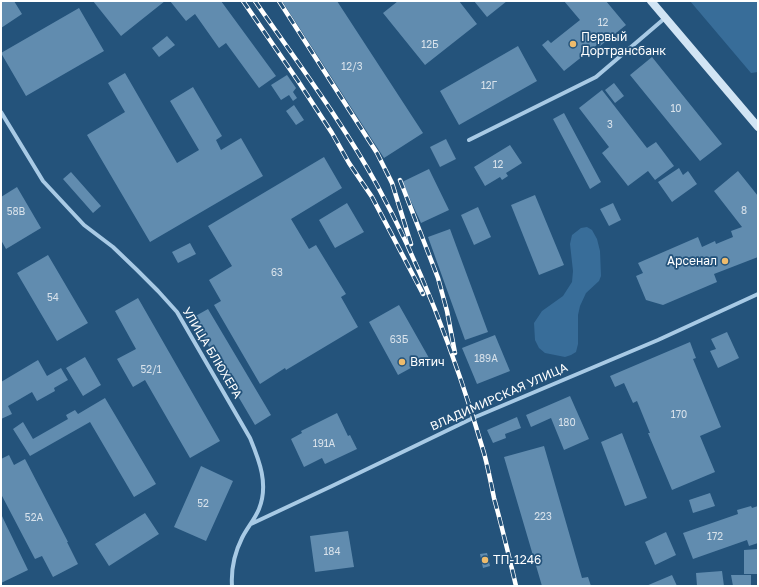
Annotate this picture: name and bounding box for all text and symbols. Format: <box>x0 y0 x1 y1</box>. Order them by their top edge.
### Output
house number: 12 <box>598 17 608 29</box>
place label: Первый Дортрансбанк <box>581 30 666 58</box>
house number: 12Б <box>421 39 439 51</box>
marker: Первый Дортрансбанк <box>568 39 578 49</box>
house number: 12/3 <box>341 61 363 73</box>
house number: 12Г <box>481 80 497 92</box>
house number: 10 <box>670 103 682 115</box>
house number: 3 <box>607 119 613 131</box>
house number: 12 <box>493 159 503 171</box>
house number: 8 <box>741 205 747 217</box>
house number: 58В <box>7 206 25 218</box>
place label: Арсенал <box>667 254 717 268</box>
marker: Арсенал <box>720 256 730 266</box>
house number: 63 <box>271 267 283 279</box>
house number: 54 <box>47 292 59 304</box>
street label: УЛИЦА БЛЮХЕРА <box>179 305 245 401</box>
house number: 63Б <box>390 334 408 346</box>
house number: 189А <box>474 353 498 365</box>
place label: Вятич <box>410 355 445 369</box>
marker: Вятич <box>397 357 407 367</box>
street label: ВЛАДИМИРСКАЯ УЛИЦА <box>428 360 570 434</box>
house number: 52/1 <box>140 364 162 376</box>
house number: 170 <box>671 409 687 421</box>
house number: 180 <box>558 417 576 429</box>
house number: 191А <box>313 438 335 450</box>
house number: 52 <box>197 498 209 510</box>
house number: 223 <box>534 511 552 523</box>
house number: 52А <box>25 512 43 524</box>
house number: 172 <box>707 531 723 543</box>
house number: 184 <box>323 546 341 558</box>
place label: ТП-1246 <box>493 553 541 567</box>
marker: ТП-1246 <box>480 555 490 565</box>

